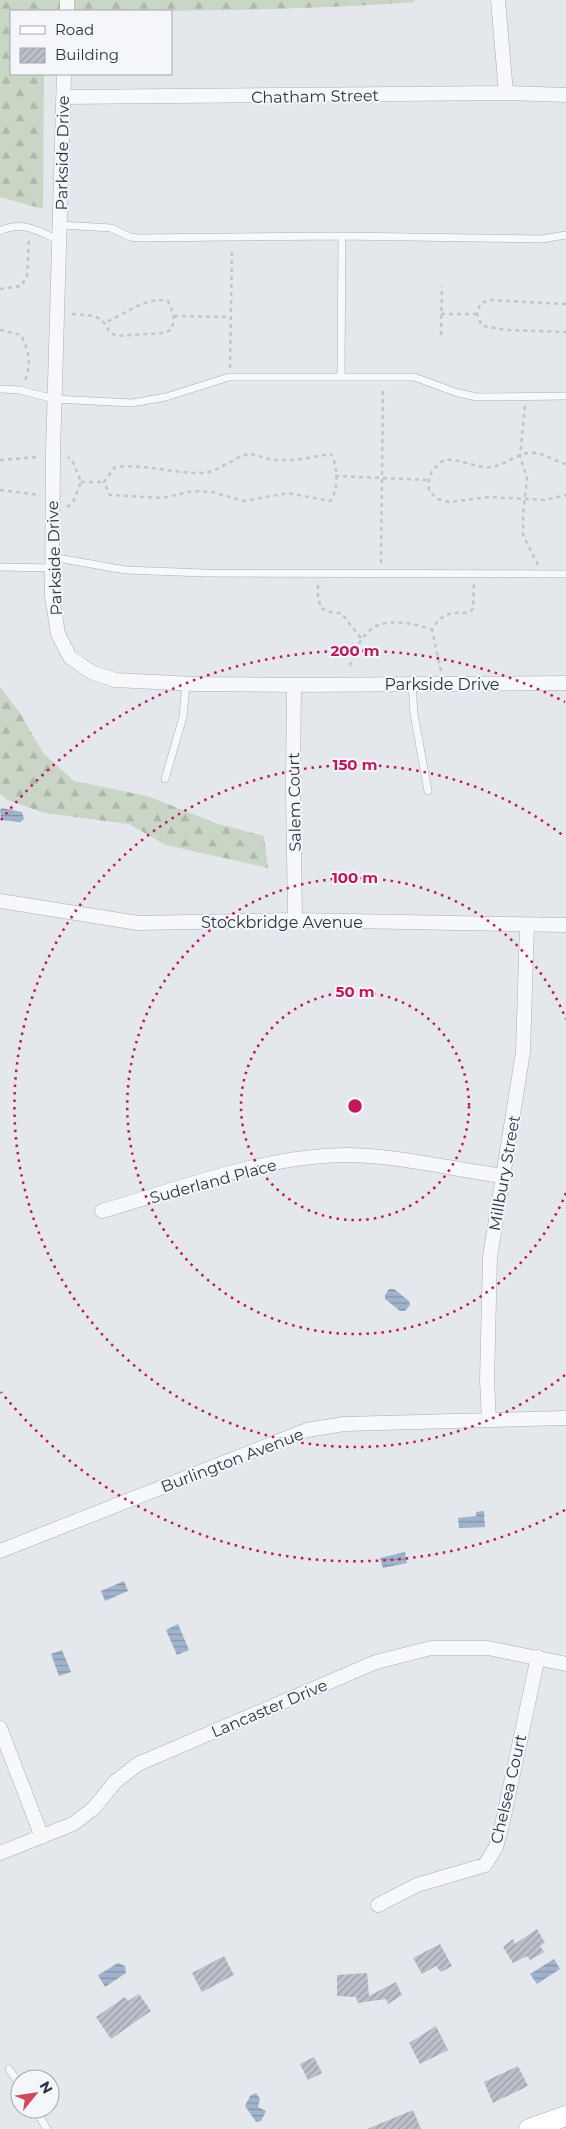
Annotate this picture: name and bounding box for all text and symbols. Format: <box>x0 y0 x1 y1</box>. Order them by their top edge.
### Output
legend <box>10 10 172 75</box>
text: Road <box>55 20 94 39</box>
text: Building <box>55 45 119 64</box>
street label: Chatham Street <box>251 86 380 107</box>
street label: Parkside Drive <box>52 95 73 211</box>
street label: Parkside Drive <box>43 500 66 616</box>
text: 200 m <box>330 641 380 660</box>
street label: Parkside Drive <box>384 675 500 694</box>
street label: Salem Court <box>284 752 305 852</box>
text: 150 m <box>333 755 377 774</box>
text: 100 m <box>332 868 378 887</box>
street label: Stockbridge Avenue <box>201 913 363 932</box>
text: 50 m <box>335 982 375 1001</box>
centre of rings <box>346 1097 364 1115</box>
street label: Millbury Street <box>485 1113 524 1233</box>
street label: Suderland Place <box>148 1155 279 1208</box>
street label: Burlington Avenue <box>158 1425 306 1496</box>
street label: Lancaster Drive <box>208 1675 330 1741</box>
street label: Chelsea Court <box>487 1732 530 1846</box>
north arrow <box>10 2069 60 2119</box>
text: N <box>36 2078 57 2097</box>

